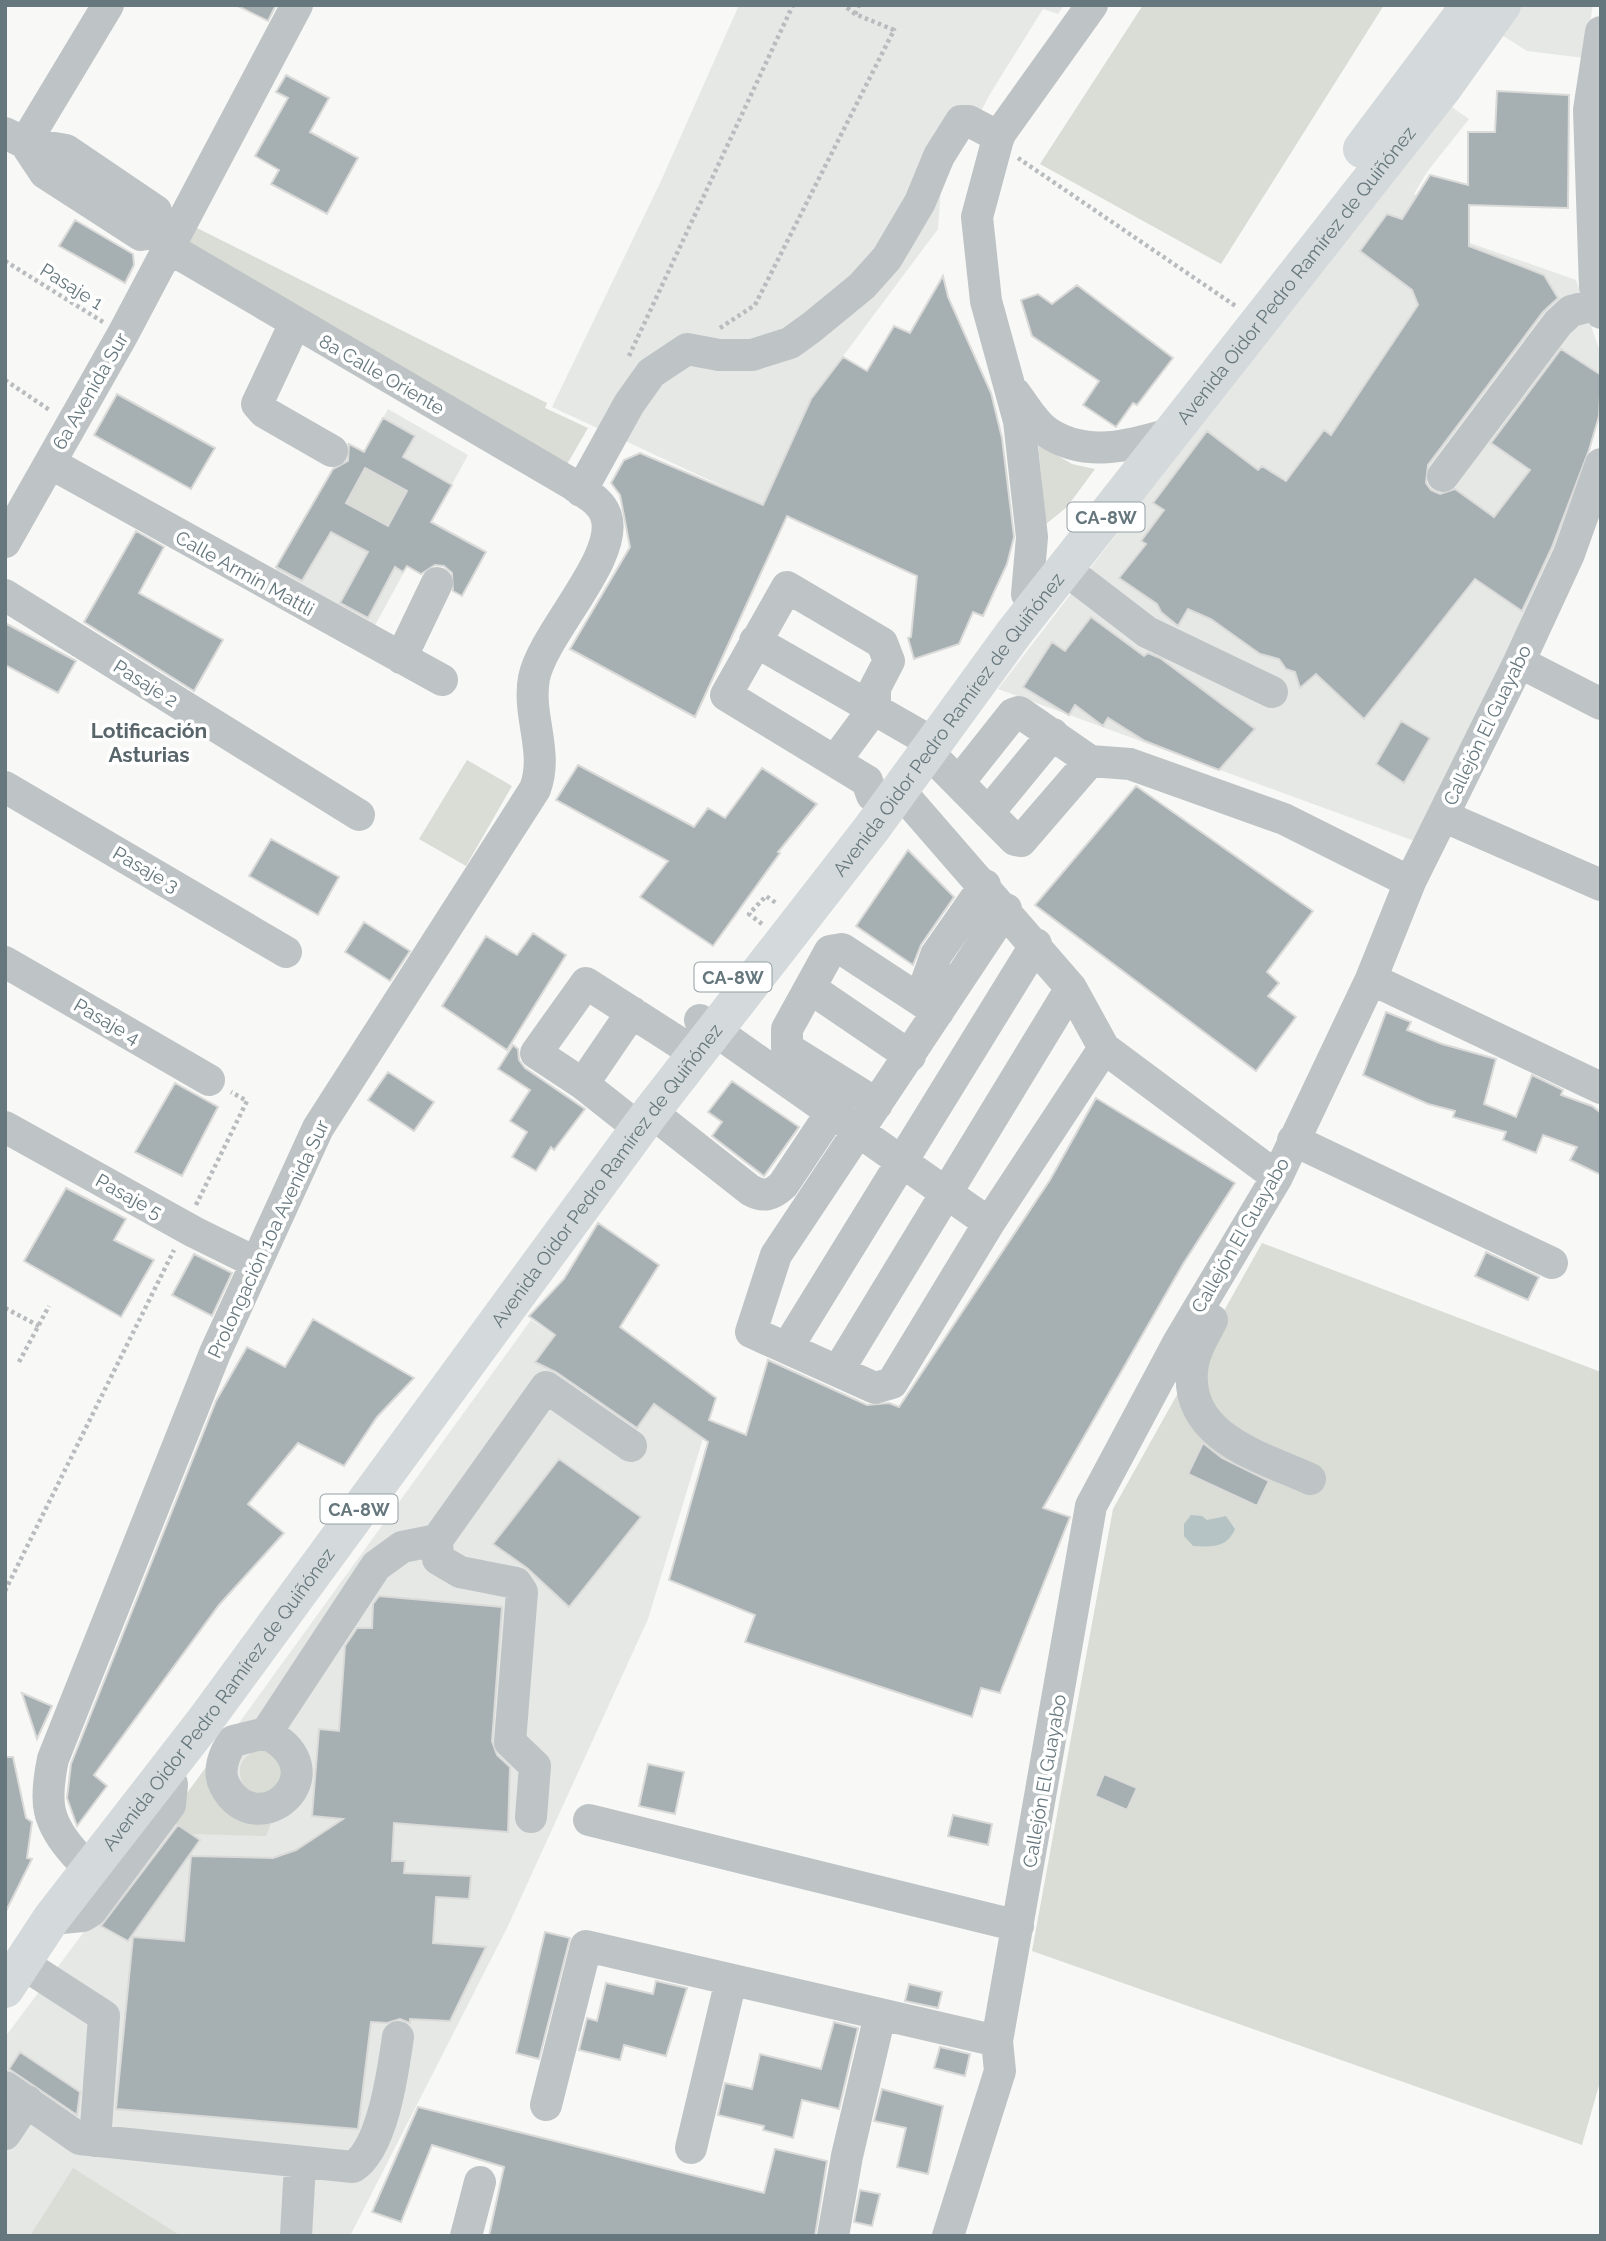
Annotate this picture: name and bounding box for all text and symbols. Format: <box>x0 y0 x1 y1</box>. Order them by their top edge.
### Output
street label: Avenida Oidor Pedro Ramírez de Quiñónez <box>1172 122 1420 428</box>
street label: Pasaje 1 <box>36 258 108 314</box>
street label: 6a Avenida Sur <box>48 329 132 453</box>
street label: 8a Calle Oriente <box>316 329 448 419</box>
road number: CA-8W <box>1068 503 1144 532</box>
street label: Calle Armín Mattli <box>172 526 318 620</box>
street label: Avenida Oidor Pedro Ramírez de Quiñónez <box>828 568 1068 880</box>
street label: Callejón El Guayabo <box>1439 641 1535 809</box>
street label: Pasaje 2 <box>110 655 182 711</box>
district label: Lotificación Asturias <box>91 718 207 767</box>
street label: Pasaje 3 <box>109 841 183 897</box>
road number: CA-8W <box>694 962 772 992</box>
street label: Pasaje 4 <box>70 993 144 1049</box>
street label: Avenida Oidor Pedro Ramírez de Quiñónez <box>486 1019 727 1331</box>
street label: Prolongación 10a Avenida Sur <box>203 1116 333 1362</box>
street label: Callejón El Guayabo <box>1187 1153 1293 1317</box>
street label: Pasaje 5 <box>92 1169 166 1223</box>
road number: CA-8W <box>320 1494 398 1524</box>
street label: Avenida Oidor Pedro Ramírez de Quiñónez <box>97 1544 339 1855</box>
street label: Callejón El Guayabo <box>1018 1693 1070 1869</box>

